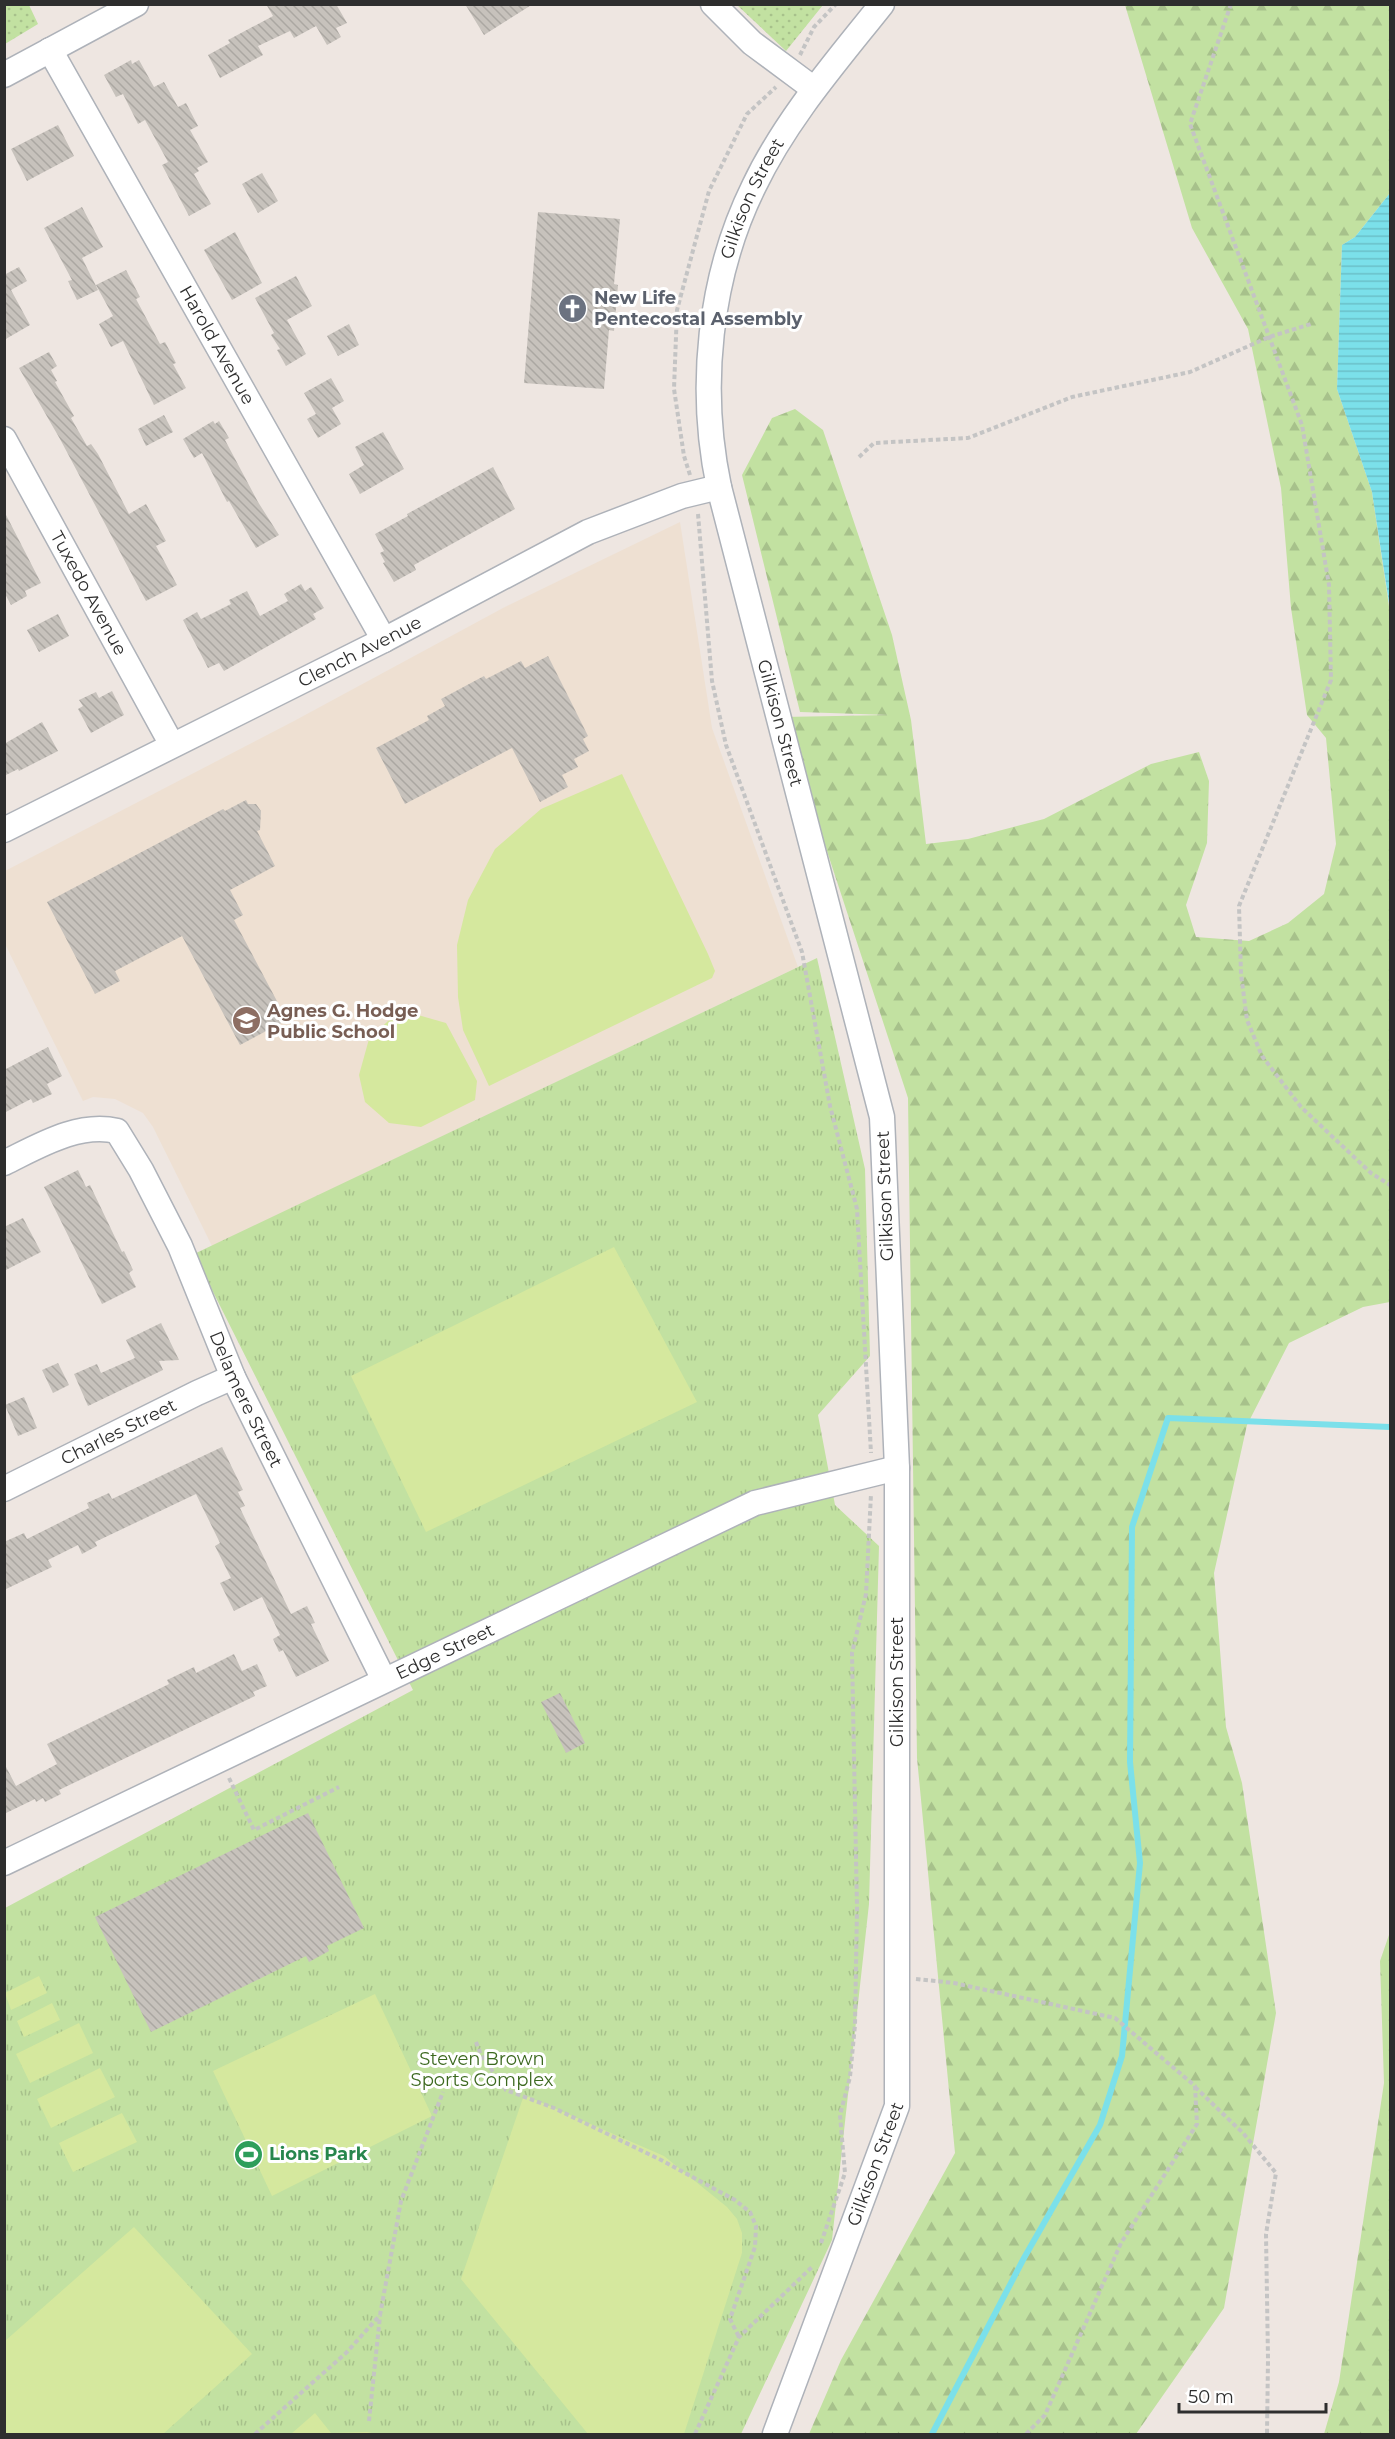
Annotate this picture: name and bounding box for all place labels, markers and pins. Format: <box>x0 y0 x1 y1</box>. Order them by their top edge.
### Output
place label: New Life Pentecostal Assembly <box>594 287 803 330</box>
church icon: New Life Pentecostal Assembly <box>557 292 589 324</box>
place label: Agnes G. Hodge Public School <box>266 1000 418 1043</box>
school or university icon: Agnes G. Hodge Public School <box>230 1005 262 1037</box>
sports icon: Lions Park <box>232 2138 264 2170</box>
place label: Lions Park <box>269 2143 368 2165</box>

